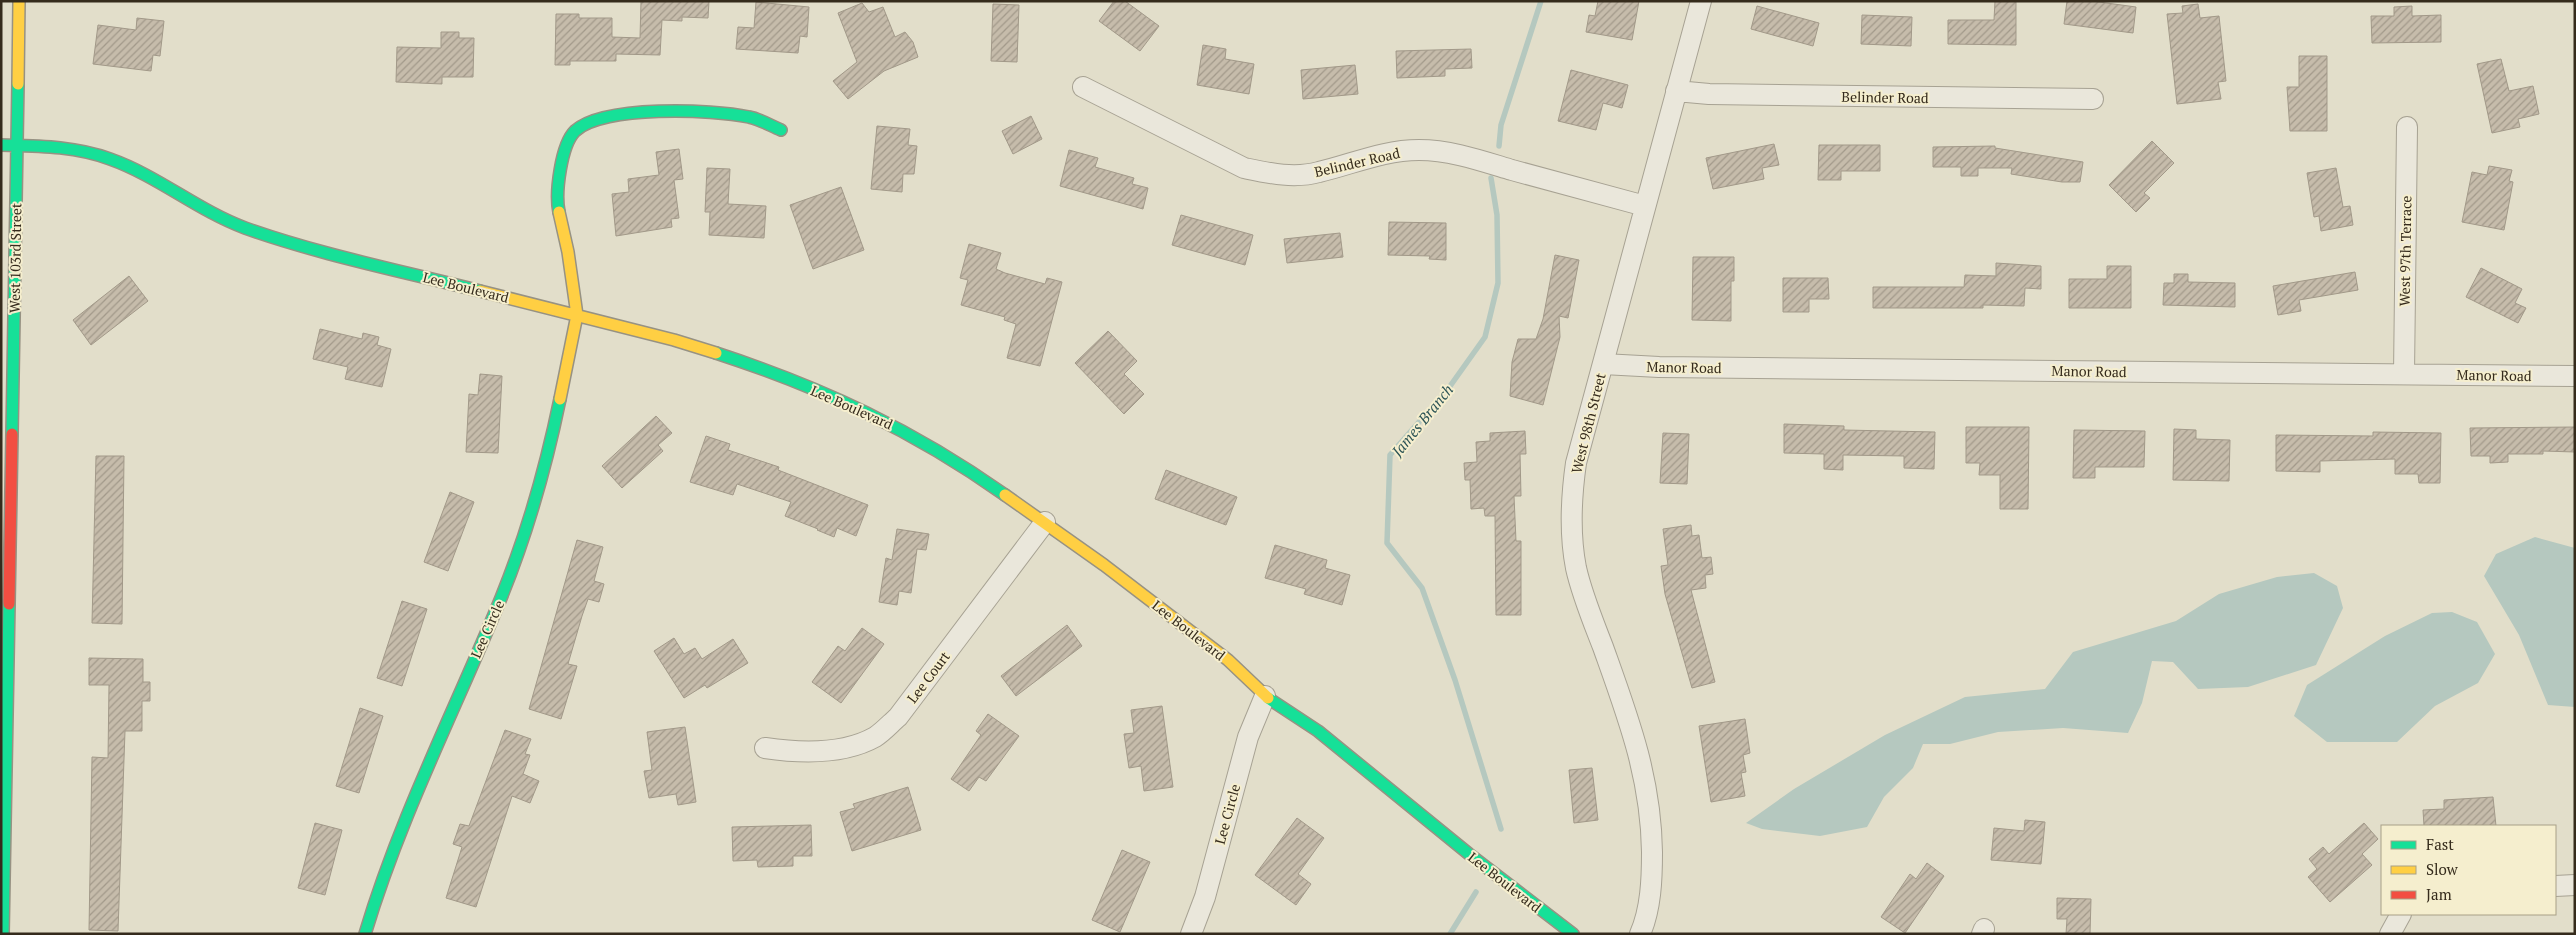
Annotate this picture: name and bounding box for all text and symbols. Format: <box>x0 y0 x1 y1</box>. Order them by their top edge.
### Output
street label: Belinder Road <box>1841 87 1929 107</box>
street label: Belinder Road <box>1312 143 1402 181</box>
street label: West 97th Terrace <box>2395 195 2415 307</box>
street label: West 103rd Street <box>5 202 25 313</box>
street label: Lee Boulevard <box>421 267 511 307</box>
street label: Manor Road <box>1646 357 1722 377</box>
street label: Manor Road <box>2051 361 2127 381</box>
street label: Manor Road <box>2456 365 2532 385</box>
street label: West 98th Street <box>1566 370 1610 475</box>
street label: Lee Boulevard <box>808 380 896 434</box>
water label: James Branch <box>1386 380 1457 461</box>
street label: Lee Boulevard <box>1149 595 1230 665</box>
street label: Lee Circle <box>466 597 508 661</box>
street label: Lee Court <box>902 647 954 707</box>
street label: Lee Circle <box>1210 782 1244 846</box>
legend <box>2381 825 2556 915</box>
text: Fast <box>2426 834 2454 854</box>
street label: Lee Boulevard <box>1465 847 1546 917</box>
text: Slow <box>2426 859 2459 879</box>
text: Jam <box>2426 884 2452 904</box>

